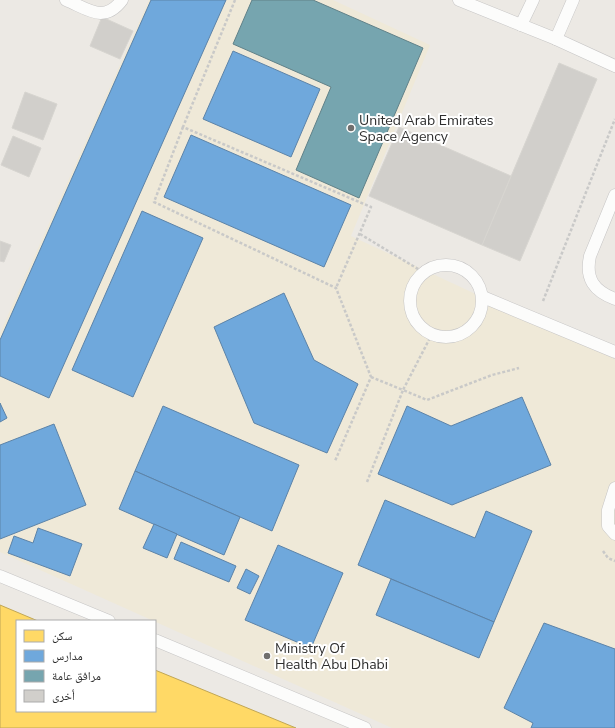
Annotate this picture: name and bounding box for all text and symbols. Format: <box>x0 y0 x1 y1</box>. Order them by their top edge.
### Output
place label: United Arab Emirates Space Agency <box>359 111 494 146</box>
marker: United Arab Emirates Space Agency <box>346 123 356 133</box>
legend <box>16 620 156 712</box>
text: سكن <box>52 628 73 644</box>
place label: Ministry Of Health Abu Dhabi <box>275 639 388 674</box>
text: مدارس <box>52 648 83 664</box>
marker: Ministry Of Health Abu Dhabi <box>262 651 272 661</box>
text: مرافق عامة <box>52 668 101 684</box>
text: أخرى <box>52 688 75 704</box>

